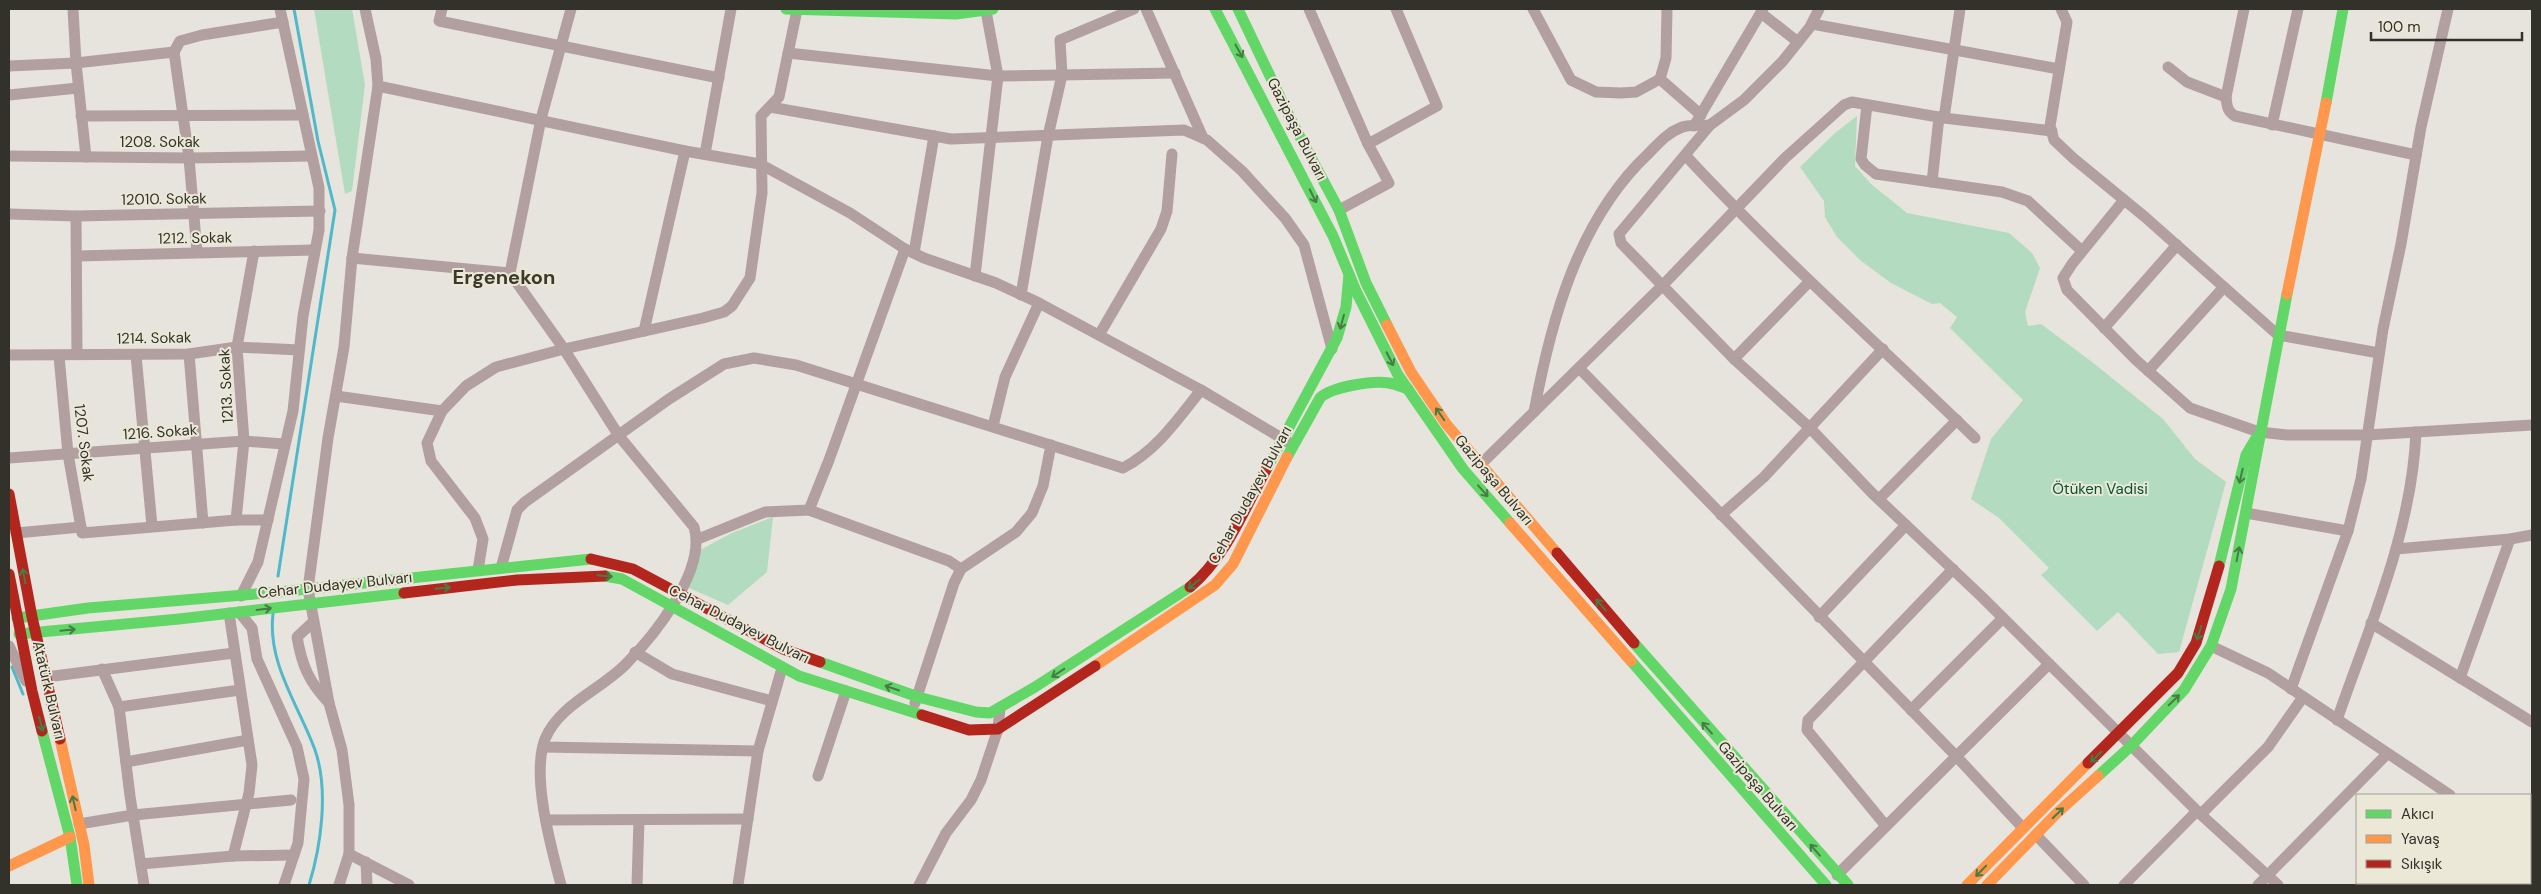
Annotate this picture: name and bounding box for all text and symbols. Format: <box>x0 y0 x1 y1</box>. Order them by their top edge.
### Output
scale bar <box>2371 10 2522 42</box>
text: 100 m <box>2378 17 2421 37</box>
one-way arrow <box>1234 44 1244 58</box>
street label: Gazipaşa Bulvarı <box>1262 74 1332 184</box>
street label: 1208. Sokak <box>120 132 201 152</box>
street label: 12010. Sokak <box>121 188 207 210</box>
one-way arrow <box>1309 188 1318 203</box>
street label: 1212. Sokak <box>158 227 233 249</box>
district label: Ergenekon <box>453 264 555 290</box>
one-way arrow <box>1336 314 1346 330</box>
street label: 1214. Sokak <box>116 327 192 349</box>
street label: 1213. Sokak <box>214 348 238 424</box>
one-way arrow <box>1385 351 1395 366</box>
street label: 1207. Sokak <box>69 403 99 483</box>
one-way arrow <box>1435 407 1445 421</box>
street label: 1216. Sokak <box>122 419 198 445</box>
street label: Cehar Dudayev Bulvarı <box>1204 422 1296 568</box>
street label: Gazipaşa Bulvarı <box>1450 430 1538 530</box>
one-way arrow <box>2236 468 2245 484</box>
park label: Ötüken Vadisi <box>2052 479 2148 499</box>
one-way arrow <box>1477 485 1488 498</box>
one-way arrow <box>2234 546 2244 562</box>
street label: Cehar Dudayev Bulvarı <box>257 567 413 603</box>
one-way arrow <box>19 568 29 584</box>
one-way arrow <box>596 572 612 581</box>
one-way arrow <box>1188 579 1201 590</box>
street label: Cehar Dudayev Bulvarı <box>665 580 813 668</box>
one-way arrow <box>435 583 451 593</box>
one-way arrow <box>1596 599 1607 612</box>
one-way arrow <box>256 604 272 614</box>
one-way arrow <box>2193 625 2203 641</box>
one-way arrow <box>60 626 76 635</box>
street label: Atatürk Bulvarı <box>28 639 70 741</box>
one-way arrow <box>1051 668 1065 678</box>
one-way arrow <box>885 683 901 693</box>
one-way arrow <box>2168 694 2180 706</box>
one-way arrow <box>36 716 46 732</box>
one-way arrow <box>1701 721 1713 734</box>
street label: Gazipaşa Bulvarı <box>1713 737 1803 835</box>
one-way arrow <box>2090 751 2102 763</box>
legend <box>2356 794 2531 884</box>
one-way arrow <box>69 795 78 811</box>
text: Akıcı <box>2401 804 2434 824</box>
one-way arrow <box>2051 807 2064 819</box>
text: Yavaş <box>2401 829 2440 849</box>
one-way arrow <box>1809 843 1821 856</box>
text: Sıkışık <box>2401 854 2443 874</box>
one-way arrow <box>1975 865 1987 877</box>

